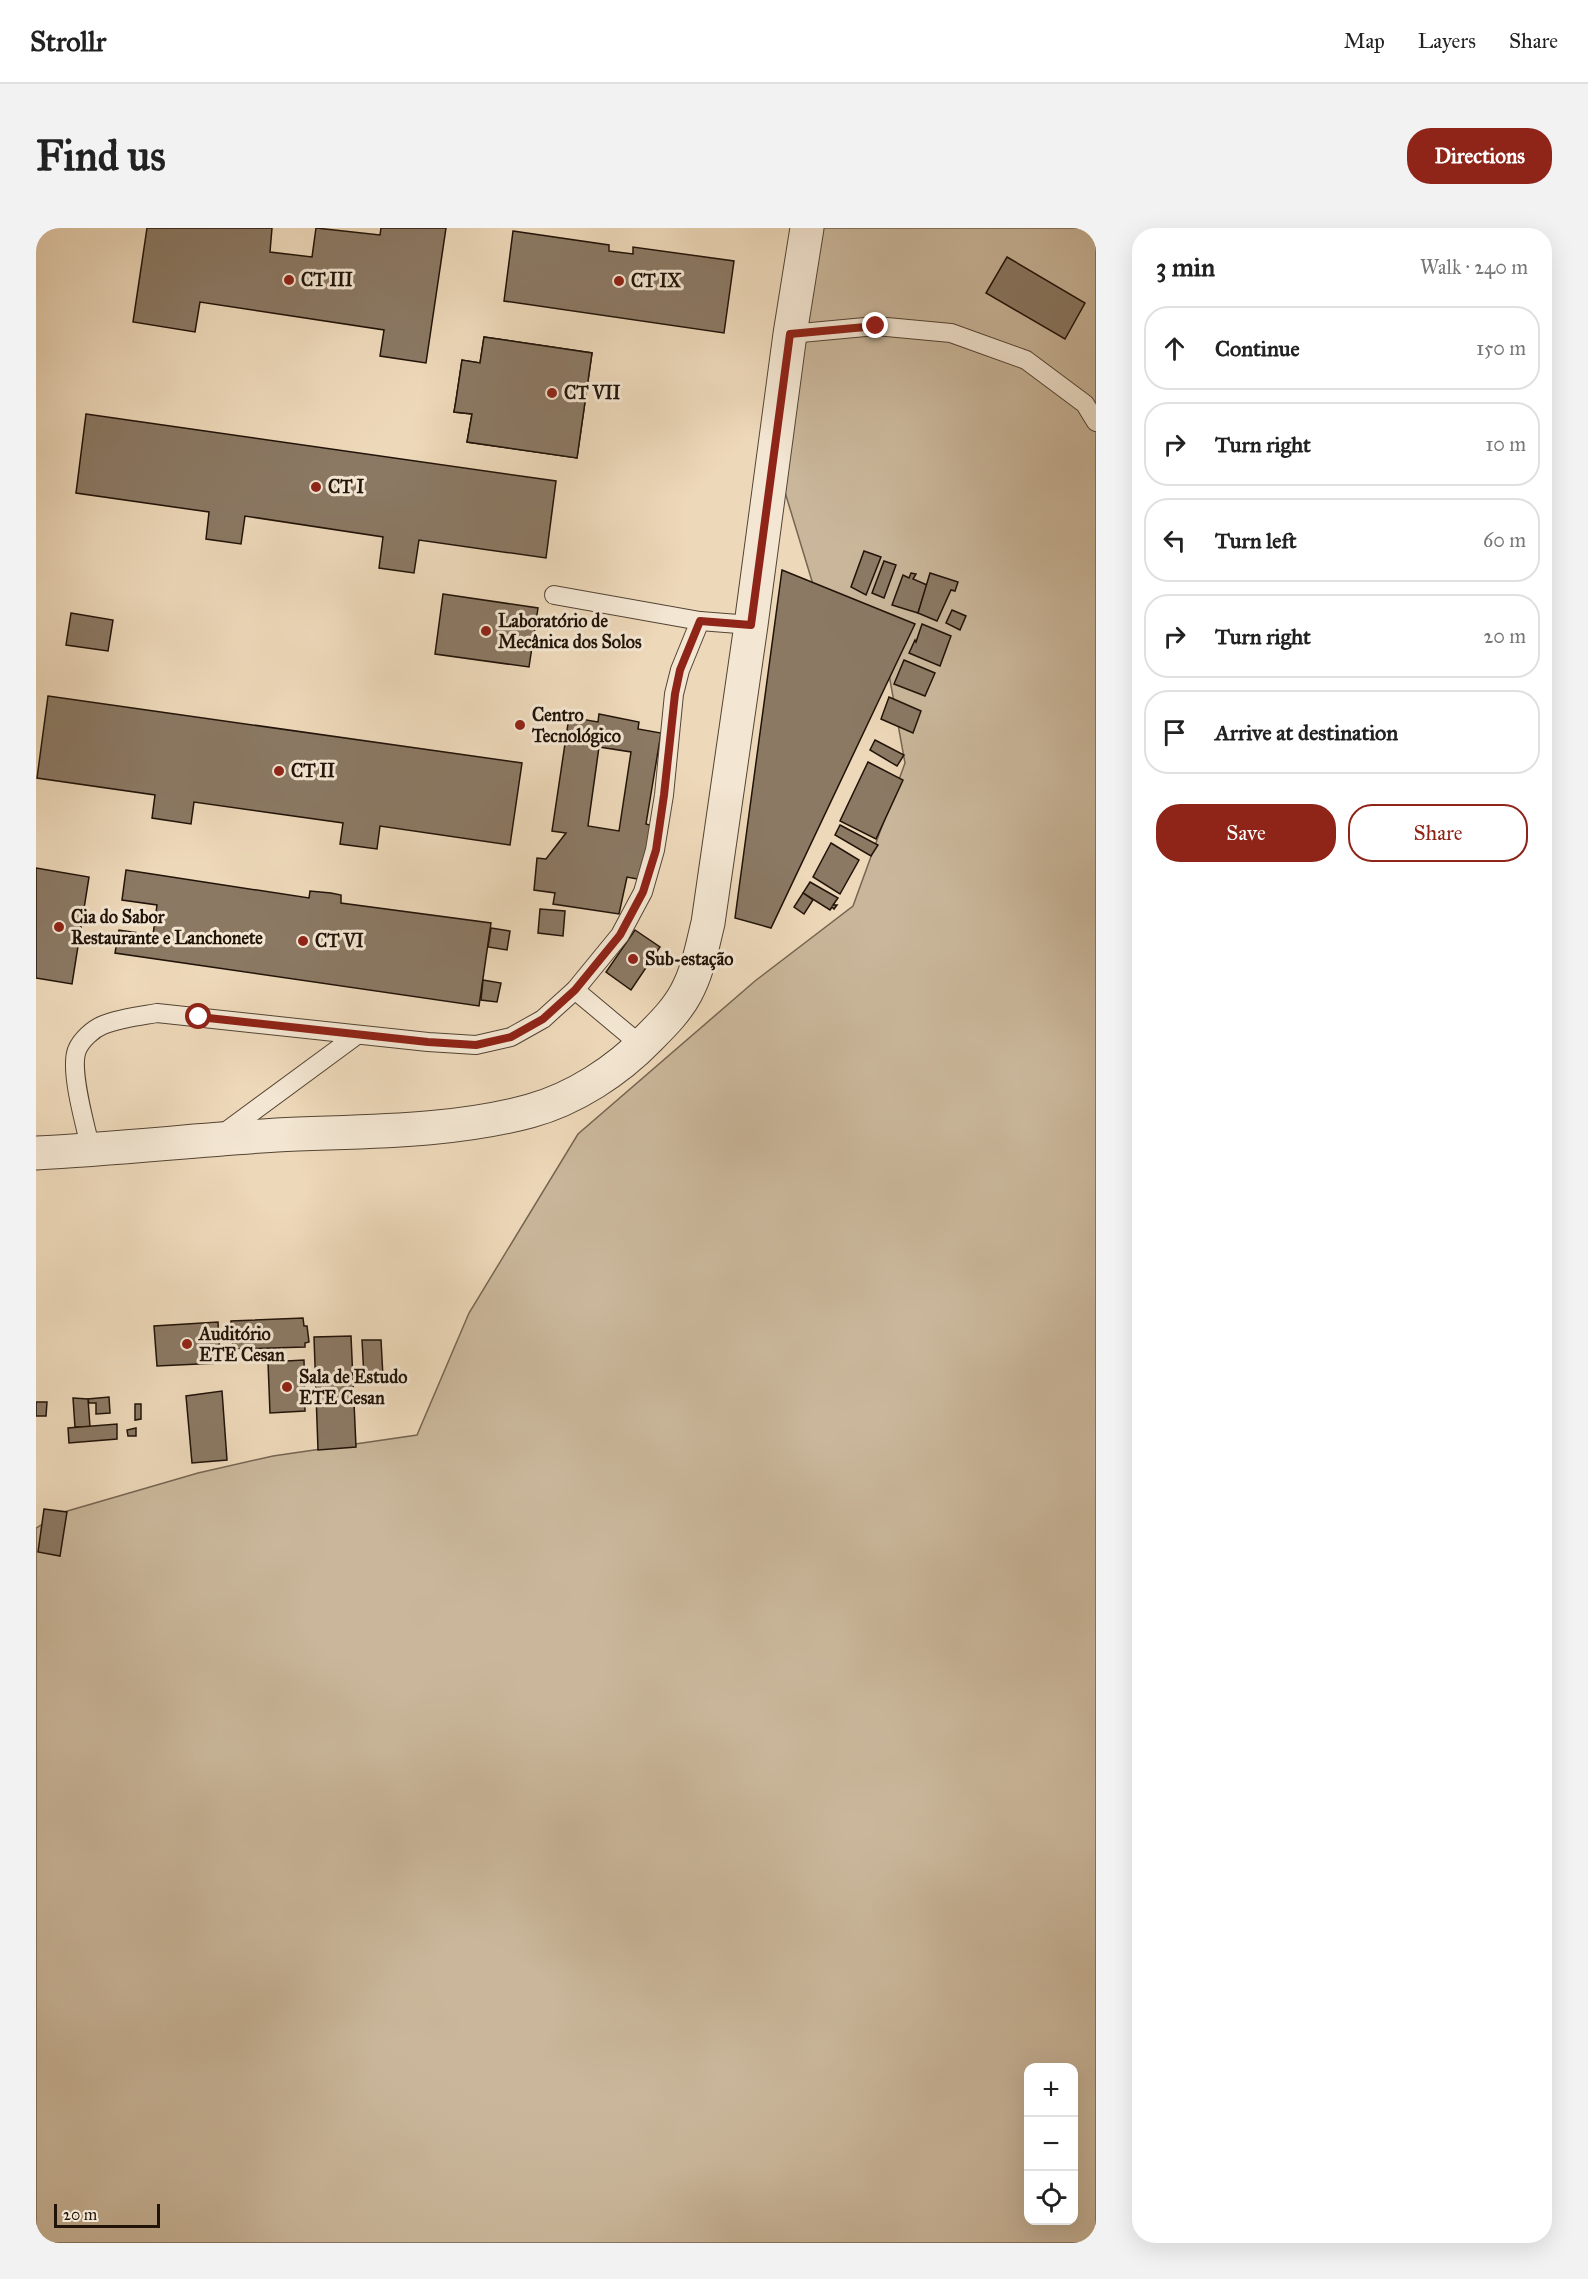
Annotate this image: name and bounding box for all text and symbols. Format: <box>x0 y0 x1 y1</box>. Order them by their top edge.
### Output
text: Strollr <box>30 24 106 59</box>
text: Map <box>1344 28 1385 54</box>
text: Layers <box>1418 28 1476 54</box>
text: Share <box>1509 28 1558 54</box>
button: Directions <box>1407 128 1552 184</box>
text: Find us <box>36 130 166 182</box>
text: 3 min <box>1156 251 1215 283</box>
text: Walk · 240 m <box>1420 255 1528 279</box>
place label: CT III <box>301 269 353 291</box>
place label: CT IX <box>631 270 682 292</box>
marker: CT III <box>282 273 296 287</box>
marker: CT IX <box>612 274 626 288</box>
route end <box>862 312 888 338</box>
icon: ahead <box>1158 332 1191 365</box>
text: Continue <box>1215 335 1300 362</box>
text: 150 m <box>1476 336 1526 360</box>
place label: CT VII <box>564 382 621 404</box>
marker: CT VII <box>545 386 559 400</box>
icon: right <box>1158 428 1191 461</box>
text: Turn right <box>1215 431 1311 458</box>
text: 10 m <box>1485 432 1526 456</box>
place label: CT I <box>328 476 364 498</box>
marker: CT I <box>309 480 323 494</box>
icon: left <box>1158 524 1191 557</box>
text: Turn left <box>1215 527 1297 554</box>
text: 60 m <box>1483 528 1526 552</box>
place label: Laboratório de Mecânica dos Solos <box>498 610 642 653</box>
icon: right <box>1158 620 1191 653</box>
text: Turn right <box>1215 623 1311 650</box>
marker: Laboratório de Mecânica dos Solos <box>479 624 493 638</box>
text: 20 m <box>1483 624 1526 648</box>
place label: Centro Tecnológico <box>531 704 621 748</box>
icon: arrive <box>1158 716 1191 749</box>
marker: Centro Tecnológico <box>513 718 527 732</box>
text: Arrive at destination <box>1215 719 1398 746</box>
place label: CT II <box>291 760 335 782</box>
marker: CT II <box>272 764 286 778</box>
button: Save <box>1156 804 1336 862</box>
button: Share <box>1348 804 1528 862</box>
place label: Cia do Sabor Restaurante e Lanchonete <box>71 906 263 949</box>
marker: Cia do Sabor Restaurante e Lanchonete <box>52 920 66 934</box>
place label: CT VI <box>315 930 364 952</box>
marker: CT VI <box>296 934 310 948</box>
place label: Sub-estação <box>645 948 734 971</box>
marker: Sub-estação <box>626 952 640 966</box>
route start <box>185 1003 211 1029</box>
place label: Auditório ETE Cesan <box>198 1323 285 1366</box>
marker: Auditório ETE Cesan <box>180 1337 194 1351</box>
place label: Sala de Estudo ETE Cesan <box>299 1366 407 1409</box>
marker: Sala de Estudo ETE Cesan <box>280 1380 294 1394</box>
map controls <box>1024 2063 1078 2225</box>
button: + <box>1024 2063 1078 2117</box>
button: − <box>1024 2117 1078 2171</box>
button: locate <box>1024 2171 1078 2225</box>
scale bar <box>54 2201 160 2228</box>
text: 20 m <box>63 2205 97 2224</box>

